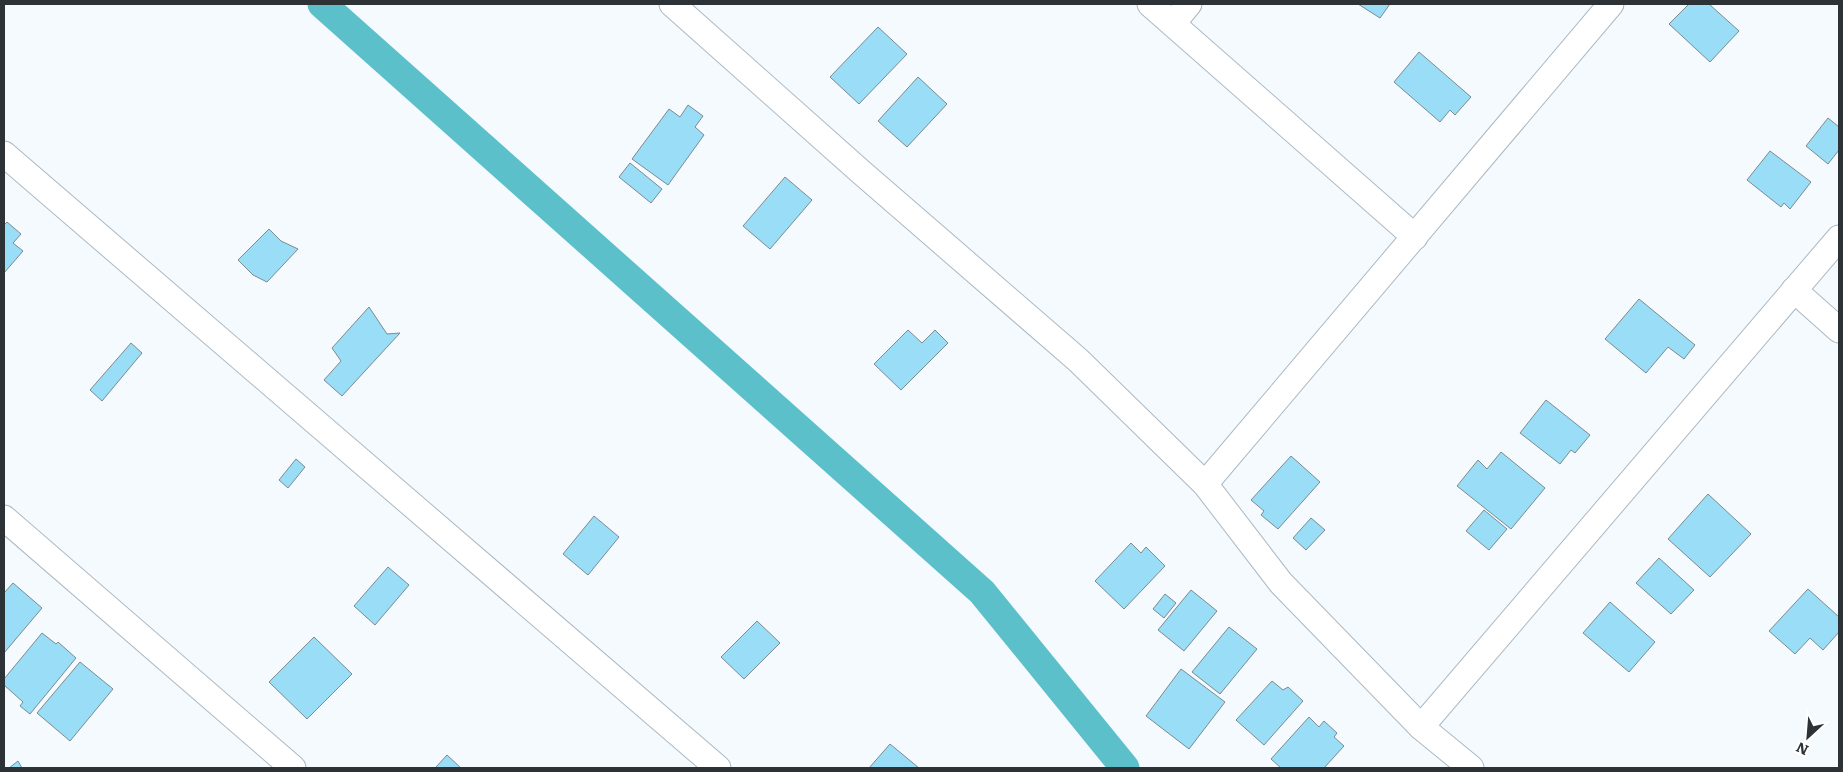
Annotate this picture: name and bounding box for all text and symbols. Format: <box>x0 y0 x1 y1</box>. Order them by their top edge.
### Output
north arrow <box>1783 712 1833 762</box>
text: N <box>1792 738 1812 761</box>

